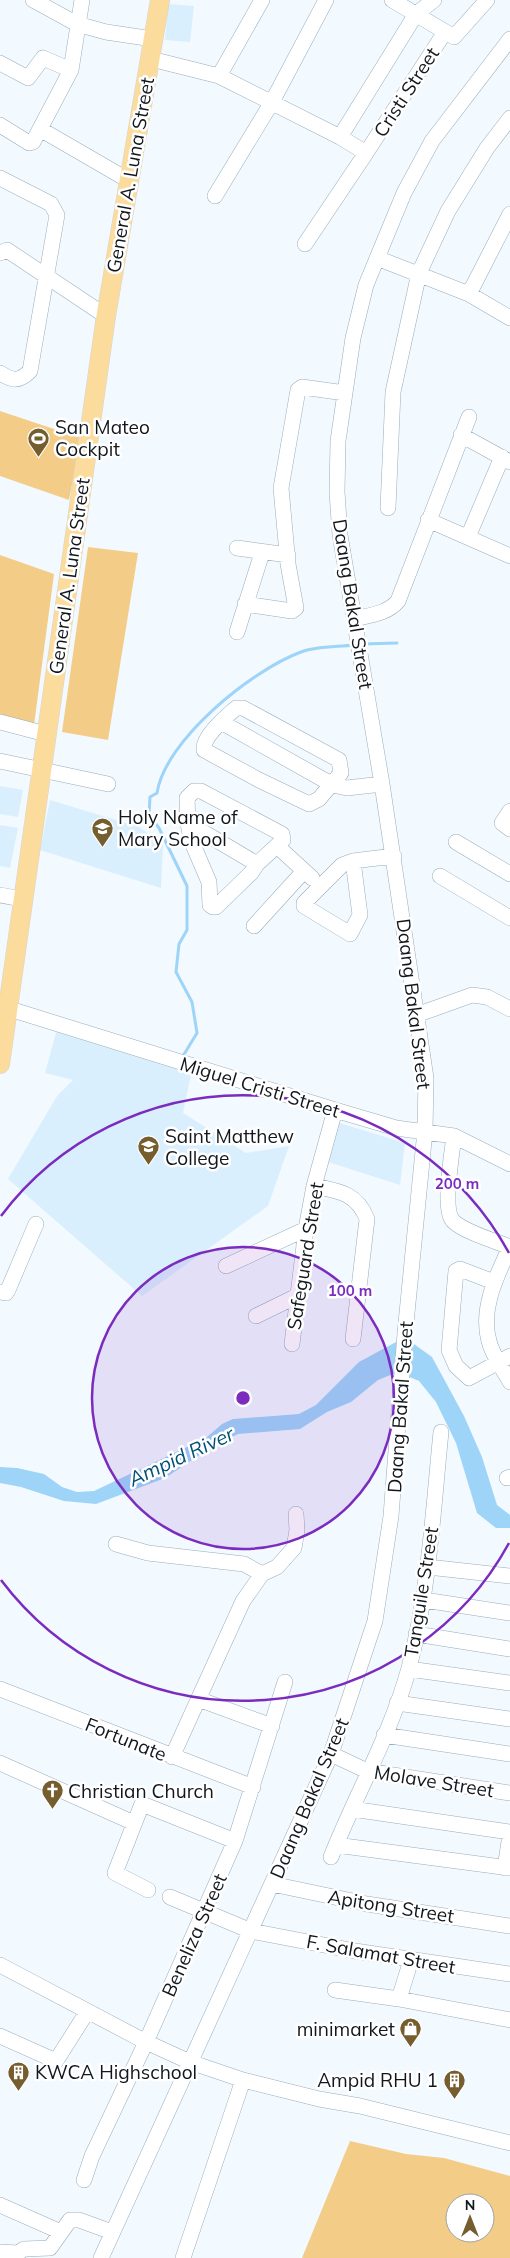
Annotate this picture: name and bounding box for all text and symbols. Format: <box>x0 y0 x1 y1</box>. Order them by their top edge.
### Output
street label: Cristi Street <box>368 42 444 141</box>
street label: General A. Luna Street <box>101 75 159 275</box>
place label: San Mateo Cockpit <box>55 415 150 461</box>
sports icon: San Mateo Cockpit <box>27 426 51 457</box>
street label: General A. Luna Street <box>43 476 95 676</box>
street label: Daang Bakal Street <box>328 517 378 691</box>
place label: Holy Name of Mary School <box>118 805 238 851</box>
school or university icon: Holy Name of Mary School <box>90 816 114 847</box>
street label: Daang Bakal Street <box>392 917 436 1091</box>
street label: Miguel Cristi Street <box>177 1051 343 1123</box>
place label: Saint Matthew College <box>165 1124 294 1170</box>
school or university icon: Saint Matthew College <box>137 1135 161 1166</box>
text: 200 m <box>435 1174 479 1193</box>
street label: Safeguard Street <box>281 1180 329 1332</box>
text: 100 m <box>328 1281 372 1300</box>
street label: Daang Bakal Street <box>382 1320 418 1494</box>
centre of rings <box>234 1389 252 1407</box>
water label: Ampid River <box>123 1420 238 1492</box>
street label: Tanguile Street <box>399 1525 443 1659</box>
street label: Fortunate <box>82 1712 170 1766</box>
street label: Daang Bakal Street <box>264 1714 354 1882</box>
street label: Molave Street <box>372 1760 496 1802</box>
church icon: Christian Church <box>40 1779 64 1810</box>
place label: Christian Church <box>68 1779 214 1803</box>
street label: Beneliza Street <box>156 1869 232 2000</box>
street label: Apitong Street <box>326 1884 456 1928</box>
street label: F. Salamat Street <box>305 1929 458 1979</box>
place label: minimarket <box>297 2017 395 2041</box>
shop icon: minimarket <box>399 2017 423 2048</box>
building icon: KWCA Highschool <box>7 2060 31 2091</box>
place label: KWCA Highschool <box>35 2060 197 2084</box>
place label: Ampid RHU 1 <box>317 2068 438 2092</box>
building icon: Ampid RHU 1 <box>442 2068 466 2099</box>
north arrow <box>445 2193 495 2243</box>
text: N <box>465 2196 475 2214</box>

